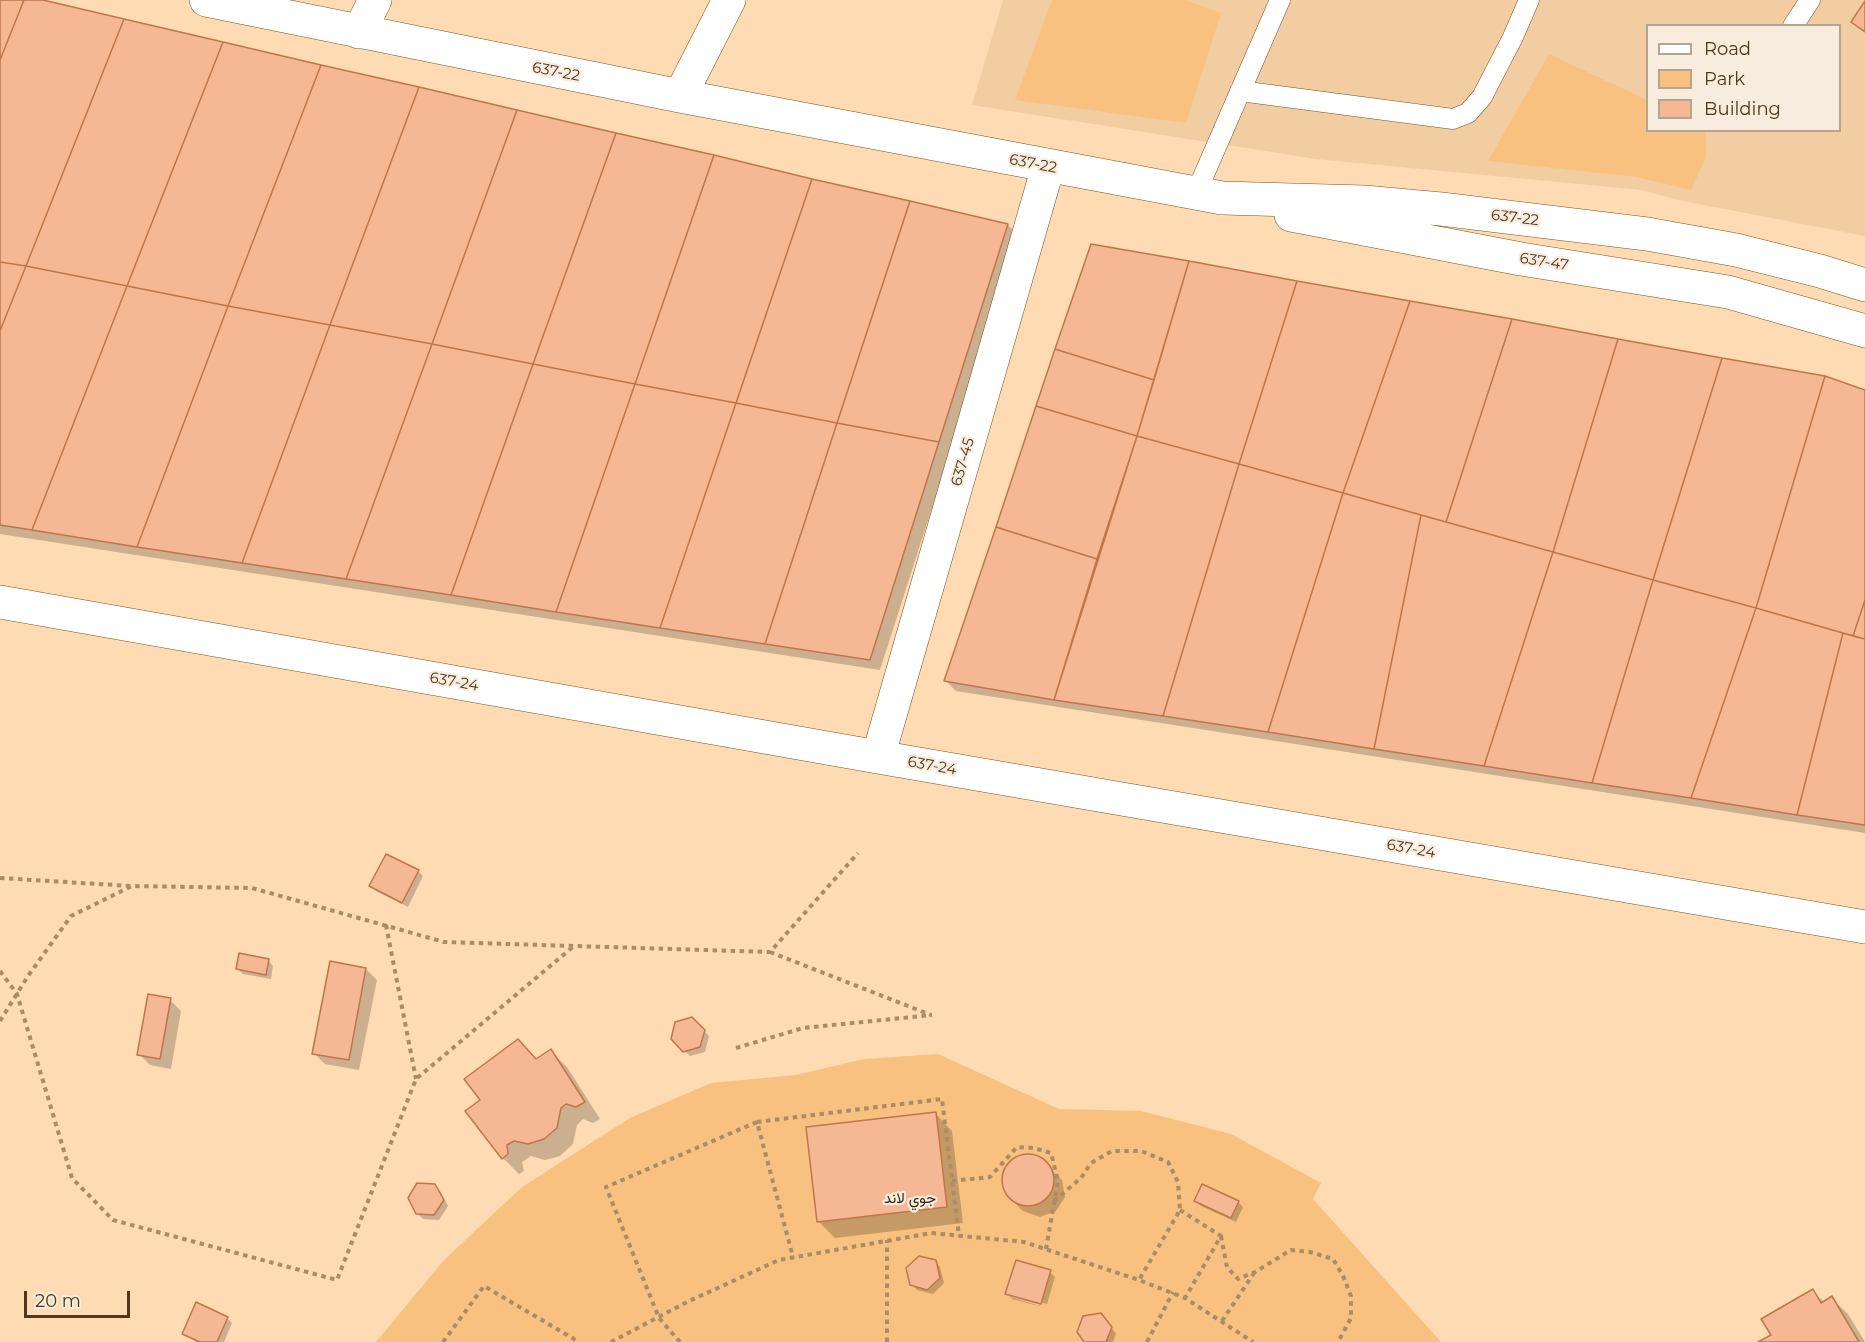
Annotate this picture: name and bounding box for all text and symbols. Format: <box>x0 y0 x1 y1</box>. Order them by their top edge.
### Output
legend <box>1646 24 1841 132</box>
text: Road <box>1704 38 1751 60</box>
street label: 637-22 <box>531 59 581 85</box>
text: Park <box>1704 68 1745 90</box>
text: Building <box>1704 98 1781 120</box>
street label: 637-22 <box>1008 151 1058 177</box>
street label: 637-22 <box>1490 206 1540 230</box>
street label: 637-47 <box>1518 249 1570 275</box>
street label: 637-45 <box>947 436 979 488</box>
street label: 637-24 <box>428 669 480 695</box>
street label: 637-24 <box>906 753 958 779</box>
street label: 637-24 <box>1385 836 1437 862</box>
park label: جوي لاند <box>884 1190 936 1208</box>
scale bar <box>27 1279 134 1317</box>
text: 20 m <box>35 1290 81 1312</box>

